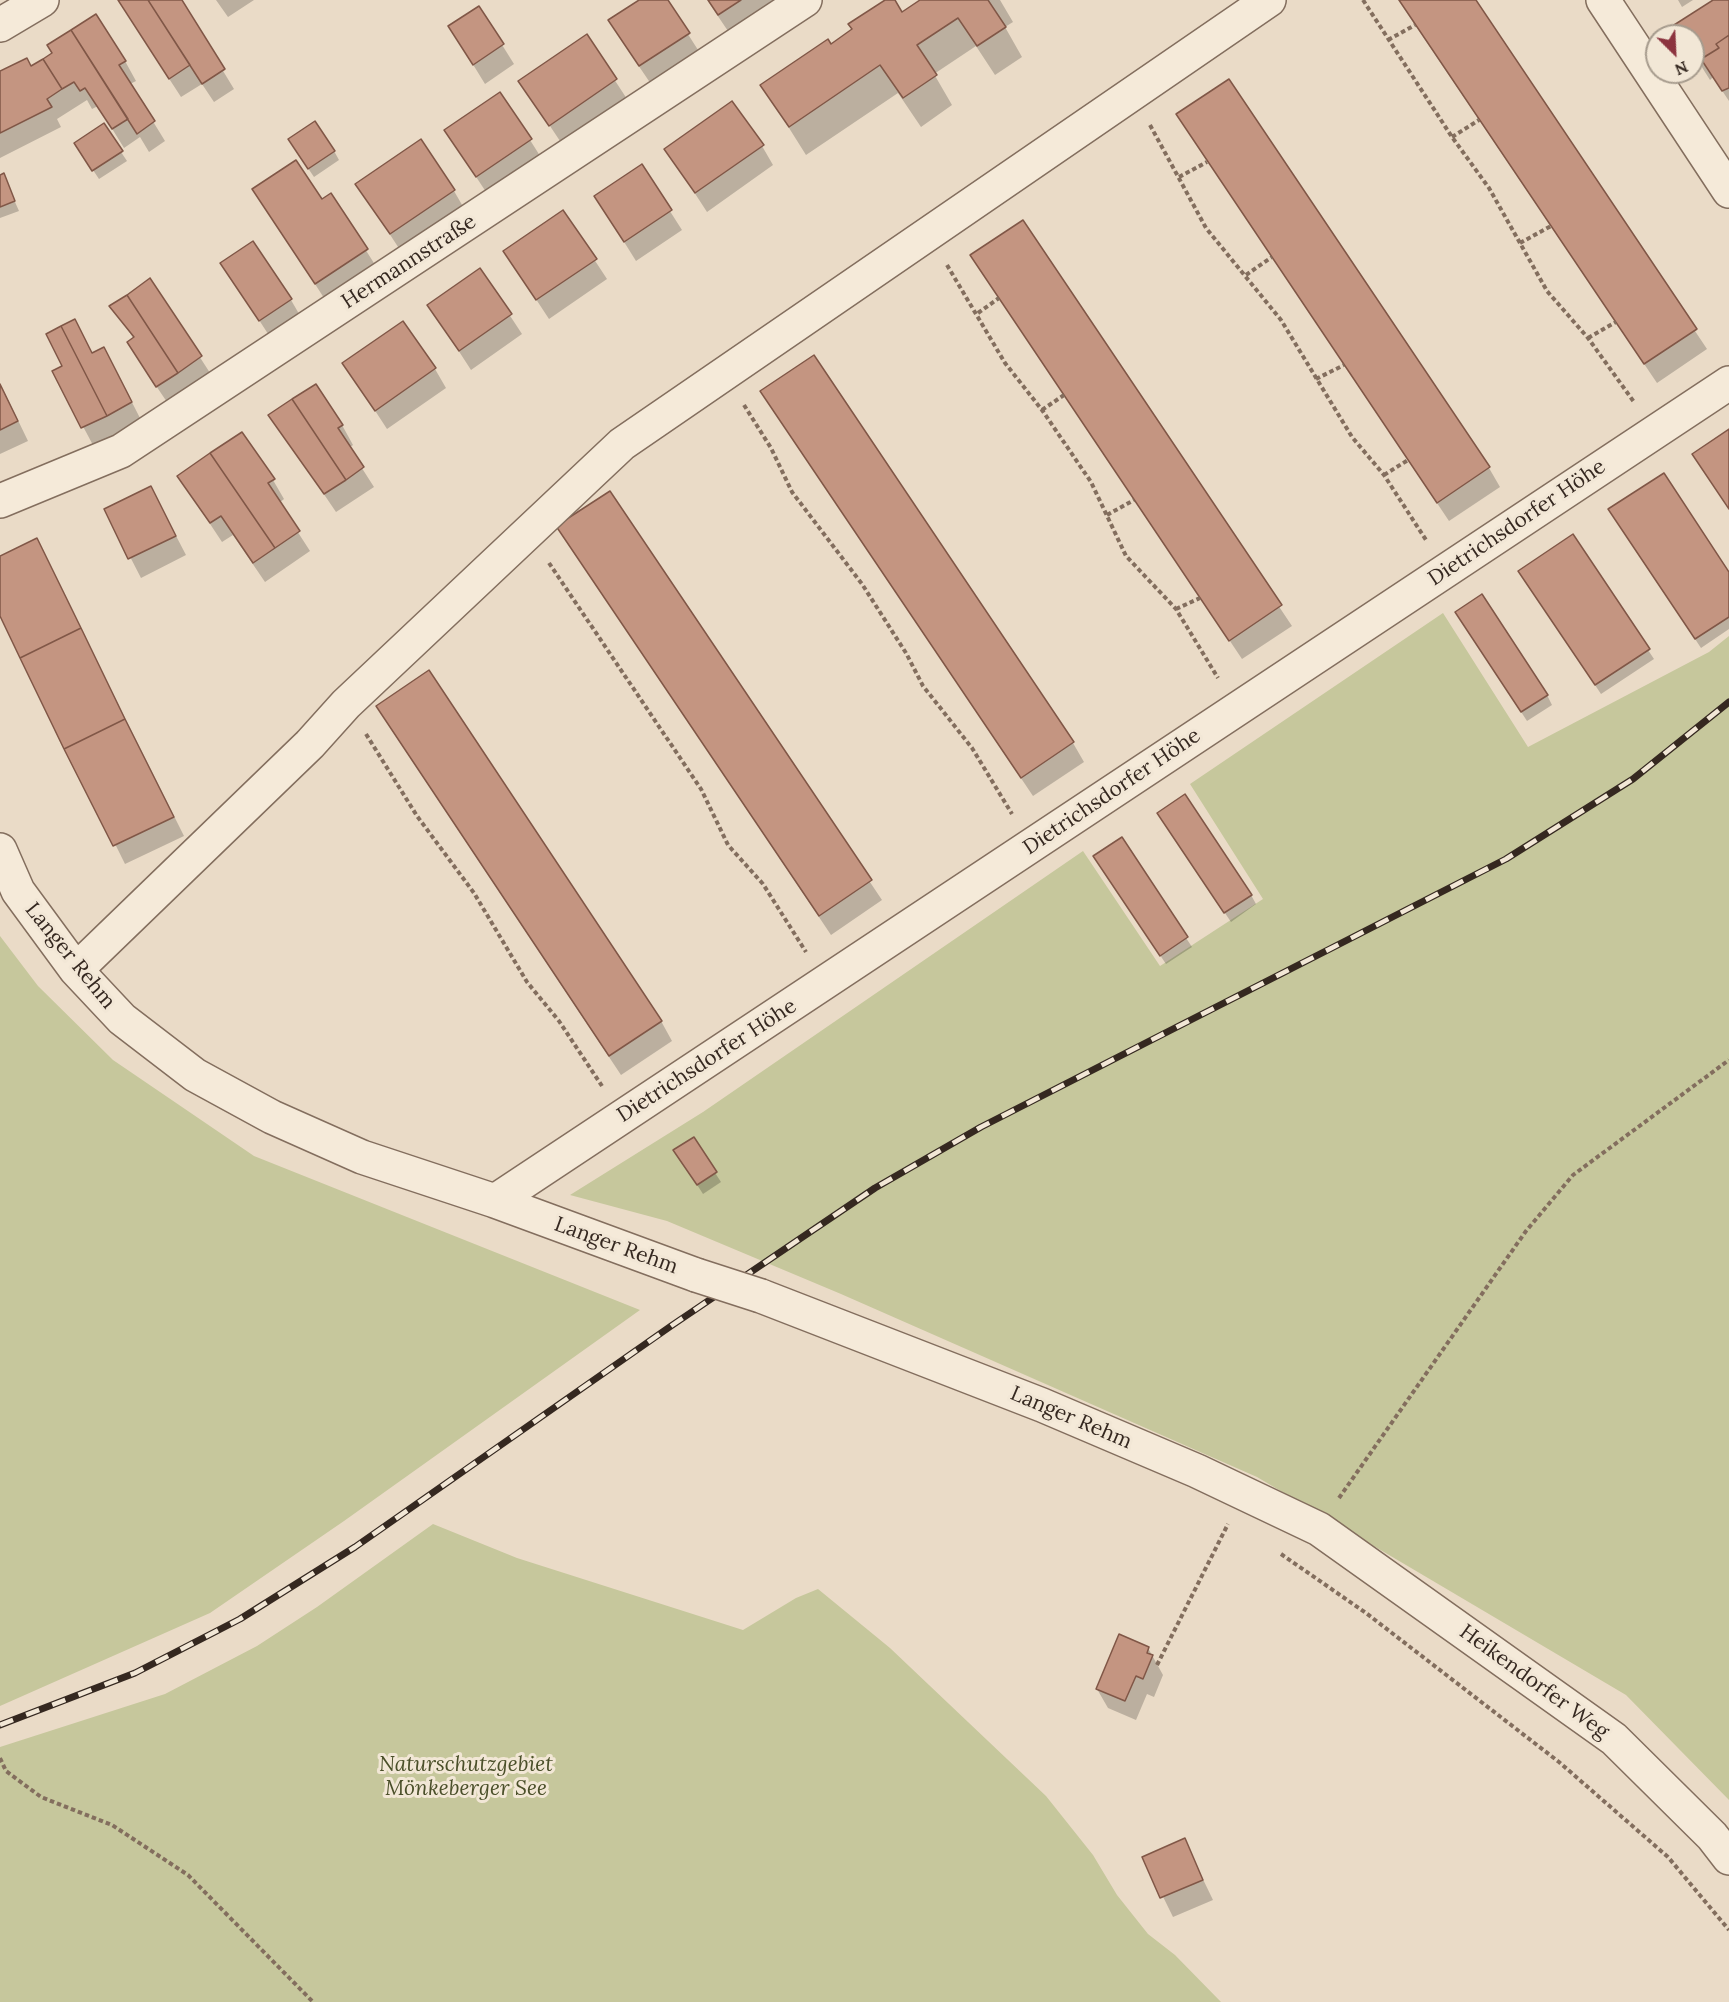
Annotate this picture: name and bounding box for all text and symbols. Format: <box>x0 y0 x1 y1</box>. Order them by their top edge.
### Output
north arrow <box>1645 24 1705 84</box>
text: N <box>1672 57 1691 80</box>
street label: Hermannstraße <box>337 209 481 315</box>
street label: Dietrichsdorfer Höhe <box>1424 454 1610 592</box>
street label: Dietrichsdorfer Höhe <box>1019 723 1205 861</box>
street label: Langer Rehm <box>19 898 121 1014</box>
street label: Dietrichsdorfer Höhe <box>613 994 801 1128</box>
street label: Langer Rehm <box>551 1212 681 1280</box>
street label: Langer Rehm <box>1006 1381 1136 1455</box>
street label: Heikendorfer Weg <box>1454 1619 1614 1745</box>
park label: Naturschutzgebiet Mönkeberger See <box>379 1752 553 1802</box>

